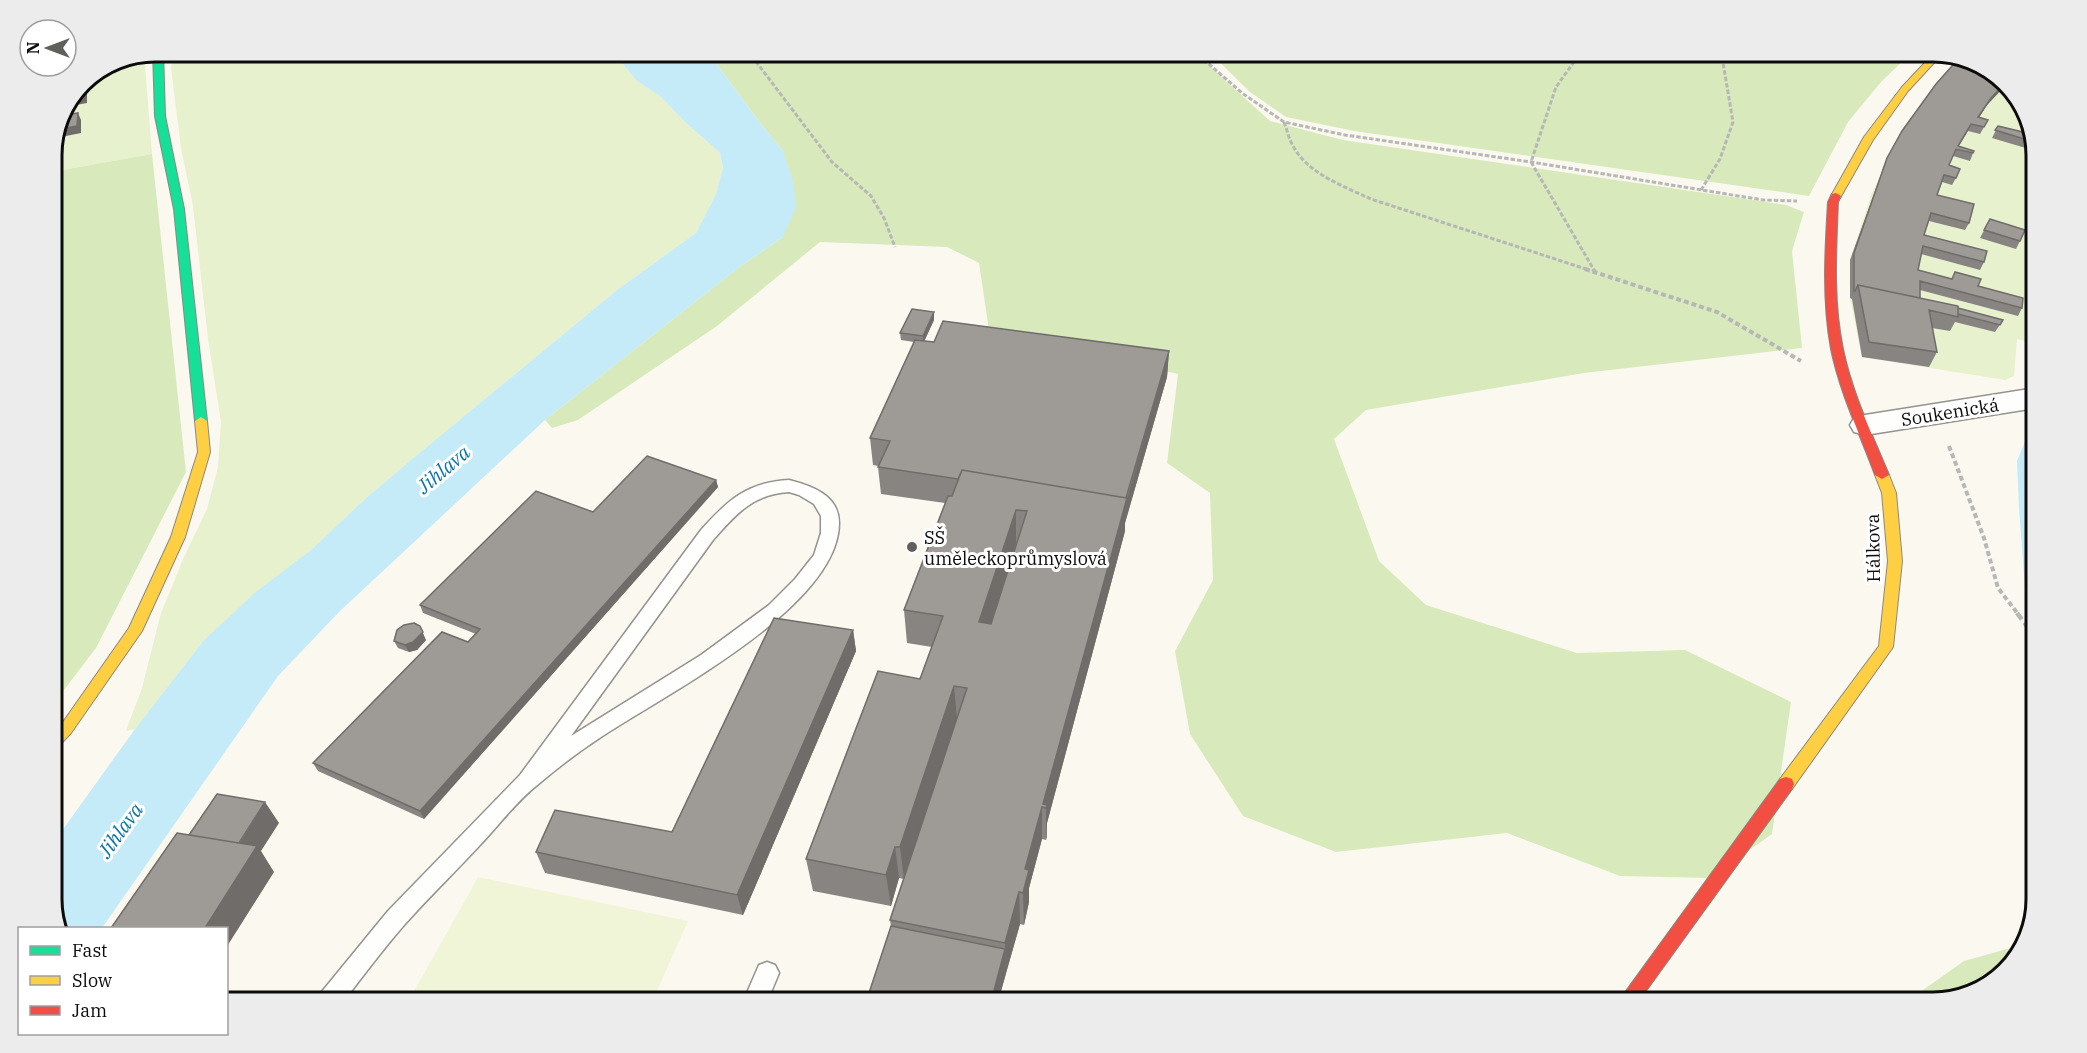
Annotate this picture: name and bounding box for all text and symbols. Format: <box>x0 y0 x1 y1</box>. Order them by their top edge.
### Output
north arrow <box>18 18 78 78</box>
text: N <box>23 42 43 54</box>
street label: Soukenická <box>1900 393 2001 431</box>
water label: Jihlava <box>410 439 475 500</box>
street label: Hálkova <box>1861 513 1885 583</box>
place label: SŠ uměleckoprůmyslová <box>924 525 1107 570</box>
marker: SŠ uměleckoprůmyslová <box>905 540 919 554</box>
water label: Jihlava <box>90 797 149 864</box>
legend <box>18 927 228 1035</box>
text: Fast <box>72 939 107 962</box>
text: Slow <box>72 969 112 992</box>
text: Jam <box>72 999 107 1022</box>

